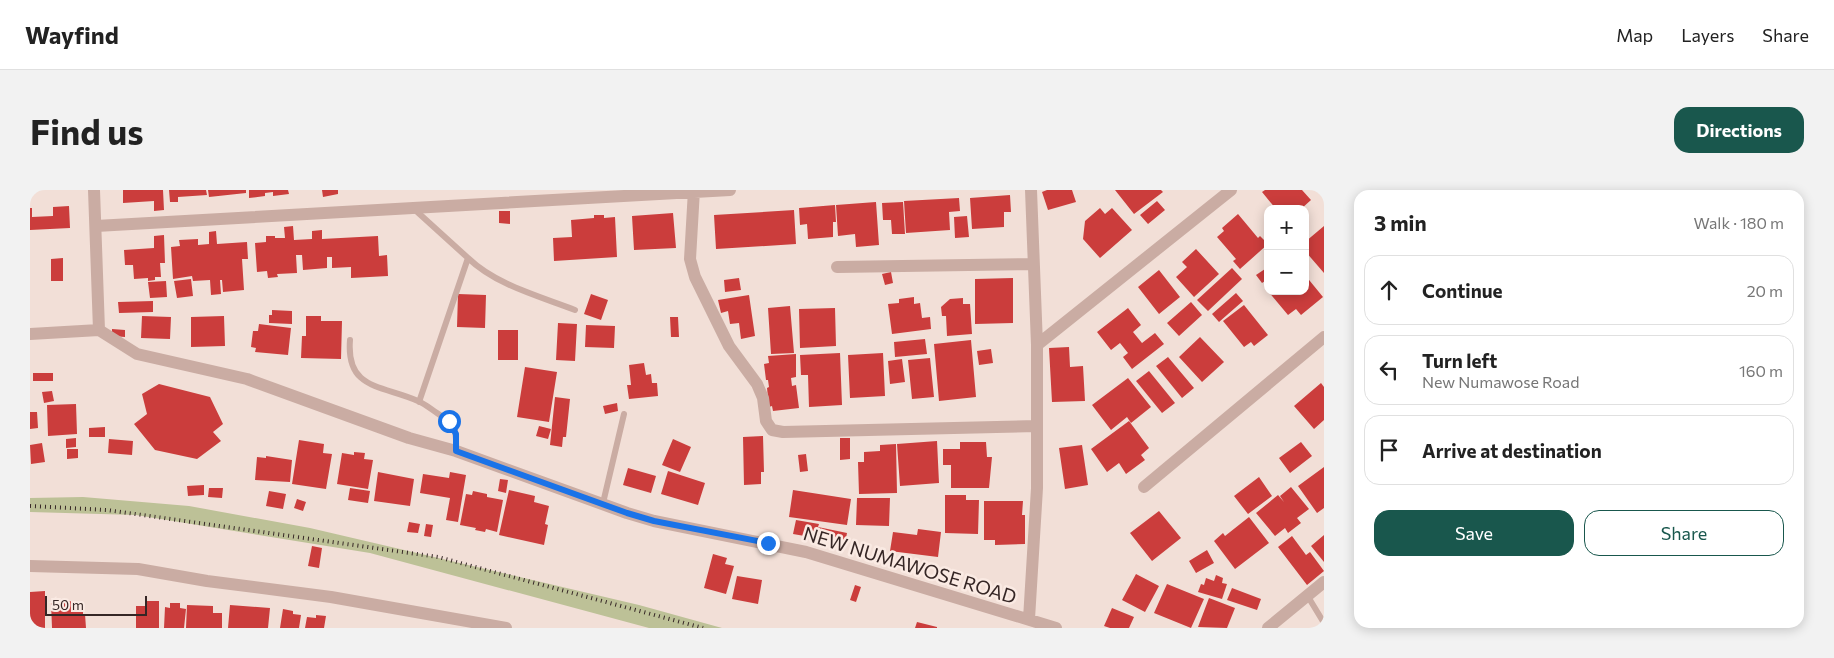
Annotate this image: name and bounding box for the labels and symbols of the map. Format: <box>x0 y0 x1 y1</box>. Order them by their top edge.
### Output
route start <box>438 410 461 433</box>
street label: NEW NUMAWOSE ROAD <box>801 521 1019 608</box>
route end <box>757 532 780 555</box>
scale bar <box>45 593 148 616</box>

